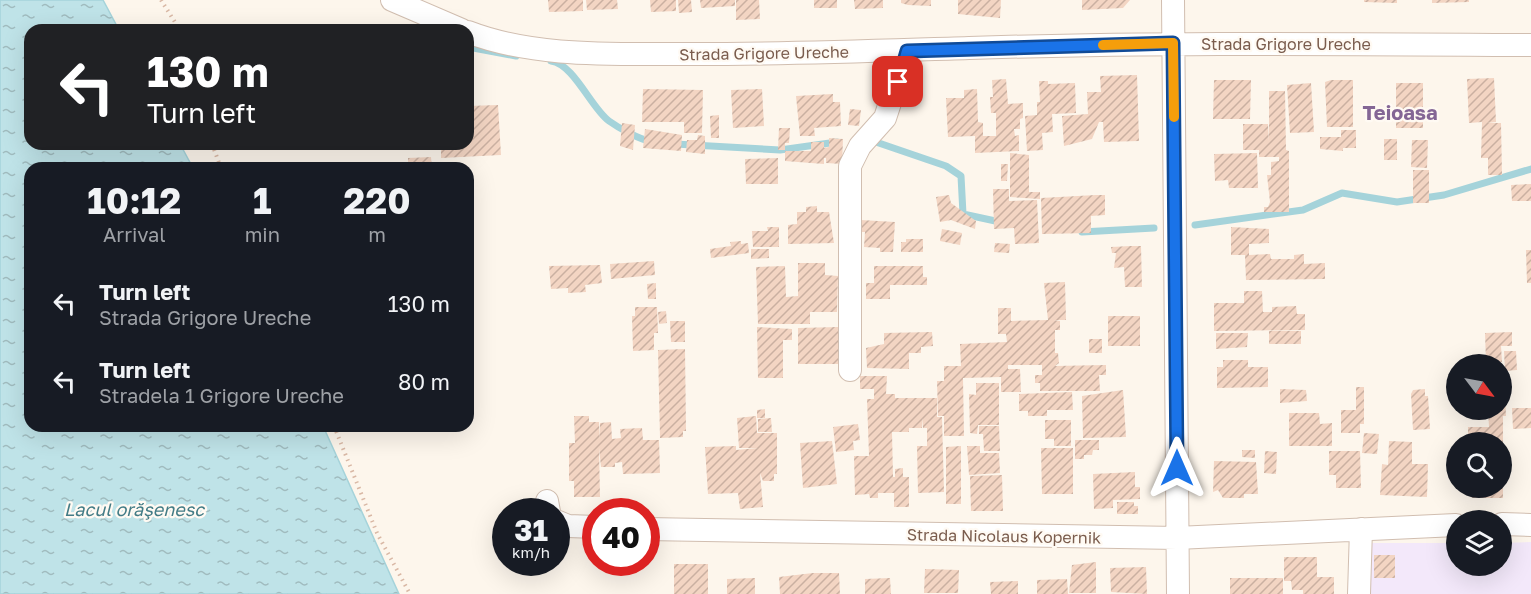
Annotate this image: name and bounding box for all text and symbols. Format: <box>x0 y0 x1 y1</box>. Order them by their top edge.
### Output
street label: Strada Grigore Ureche <box>1201 34 1371 54</box>
street label: Strada Grigore Ureche <box>679 42 849 64</box>
text: 130 m <box>147 46 269 96</box>
icon: left <box>48 48 126 126</box>
pin <box>872 56 923 107</box>
icon: arrive <box>881 65 914 98</box>
text: Turn left <box>147 97 256 129</box>
district label: Teioasa <box>1362 100 1438 124</box>
text: 10:12 <box>87 179 181 222</box>
text: 1 <box>253 179 272 222</box>
text: 220 <box>343 179 411 222</box>
text: Arrival <box>103 222 166 246</box>
text: min <box>245 222 280 246</box>
text: m <box>368 222 386 246</box>
text: Turn left <box>99 278 190 305</box>
icon: left <box>48 287 81 320</box>
text: 130 m <box>388 290 450 317</box>
text: Strada Grigore Ureche <box>99 305 311 329</box>
north arrow <box>1446 354 1512 420</box>
map controls <box>1446 354 1512 576</box>
text: Turn left <box>99 356 190 383</box>
icon: left <box>48 365 81 398</box>
text: 80 m <box>398 368 450 395</box>
text: Stradela 1 Grigore Ureche <box>99 383 344 407</box>
button: search <box>1446 432 1512 498</box>
position arrow <box>1145 436 1209 500</box>
water label: Lacul orăşenesc <box>64 498 205 520</box>
speed limit sign: 40 <box>582 498 660 576</box>
button: layers <box>1446 510 1512 576</box>
text: 31 <box>514 512 548 548</box>
street label: Strada Nicolaus Kopernik <box>907 524 1101 548</box>
text: km/h <box>512 543 550 561</box>

